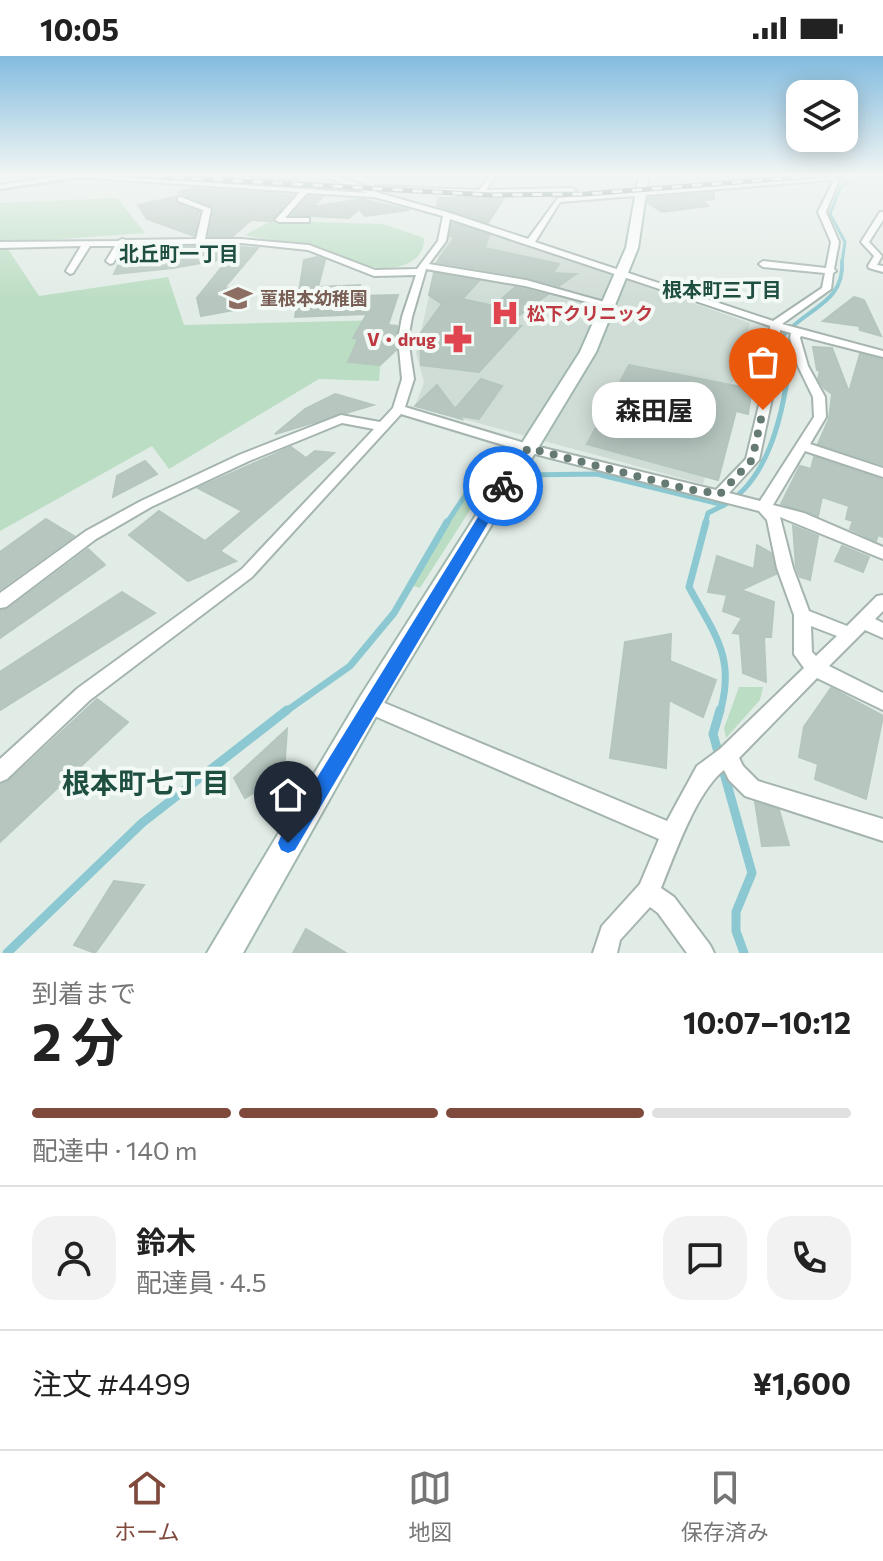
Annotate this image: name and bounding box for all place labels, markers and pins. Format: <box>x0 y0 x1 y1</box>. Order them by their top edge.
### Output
school or university icon: 菫根本幼稚園 <box>223 283 253 313</box>
place label: 菫根本幼稚園 <box>260 287 368 309</box>
hospital icon: 松下クリニック <box>490 298 520 328</box>
place label: 松下クリニック <box>527 302 653 324</box>
pharmacy icon: V・drug <box>443 324 473 354</box>
place label: V・drug <box>367 328 436 350</box>
pin <box>729 328 797 410</box>
callout: 森田屋 <box>591 382 715 438</box>
pin <box>254 761 322 843</box>

